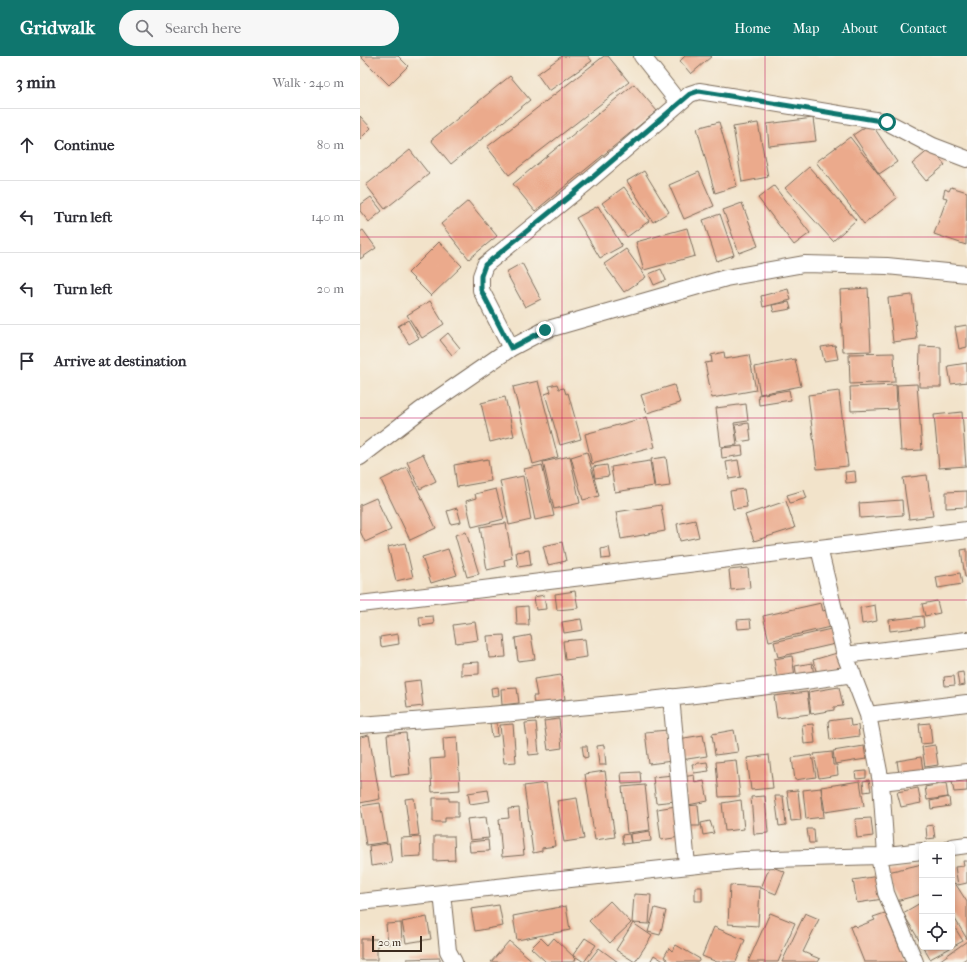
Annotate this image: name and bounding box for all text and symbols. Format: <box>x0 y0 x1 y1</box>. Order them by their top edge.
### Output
search box <box>119 10 399 46</box>
text: Gridwalk <box>20 17 95 39</box>
icon: search <box>133 17 155 39</box>
text: Search here <box>165 19 241 37</box>
text: Home <box>734 20 771 37</box>
text: Map <box>793 20 820 37</box>
text: About <box>842 20 878 37</box>
text: Contact <box>900 20 947 37</box>
text: 3 min <box>16 72 56 92</box>
text: Walk · 240 m <box>272 75 344 90</box>
route start <box>878 113 896 131</box>
icon: ahead <box>16 134 38 156</box>
text: Continue <box>54 136 114 154</box>
text: 80 m <box>317 137 344 152</box>
icon: left <box>16 206 38 228</box>
text: Turn left <box>54 208 112 226</box>
text: 140 m <box>311 209 344 224</box>
icon: left <box>16 278 38 300</box>
text: Turn left <box>54 280 112 298</box>
text: 20 m <box>317 281 344 296</box>
route end <box>536 321 554 339</box>
icon: arrive <box>16 350 38 372</box>
text: Arrive at destination <box>54 352 186 370</box>
map controls <box>919 842 955 950</box>
button: + <box>919 842 955 878</box>
button: − <box>919 878 955 914</box>
button: locate <box>919 914 955 950</box>
scale bar <box>372 934 422 953</box>
text: 20 m <box>378 936 401 949</box>

